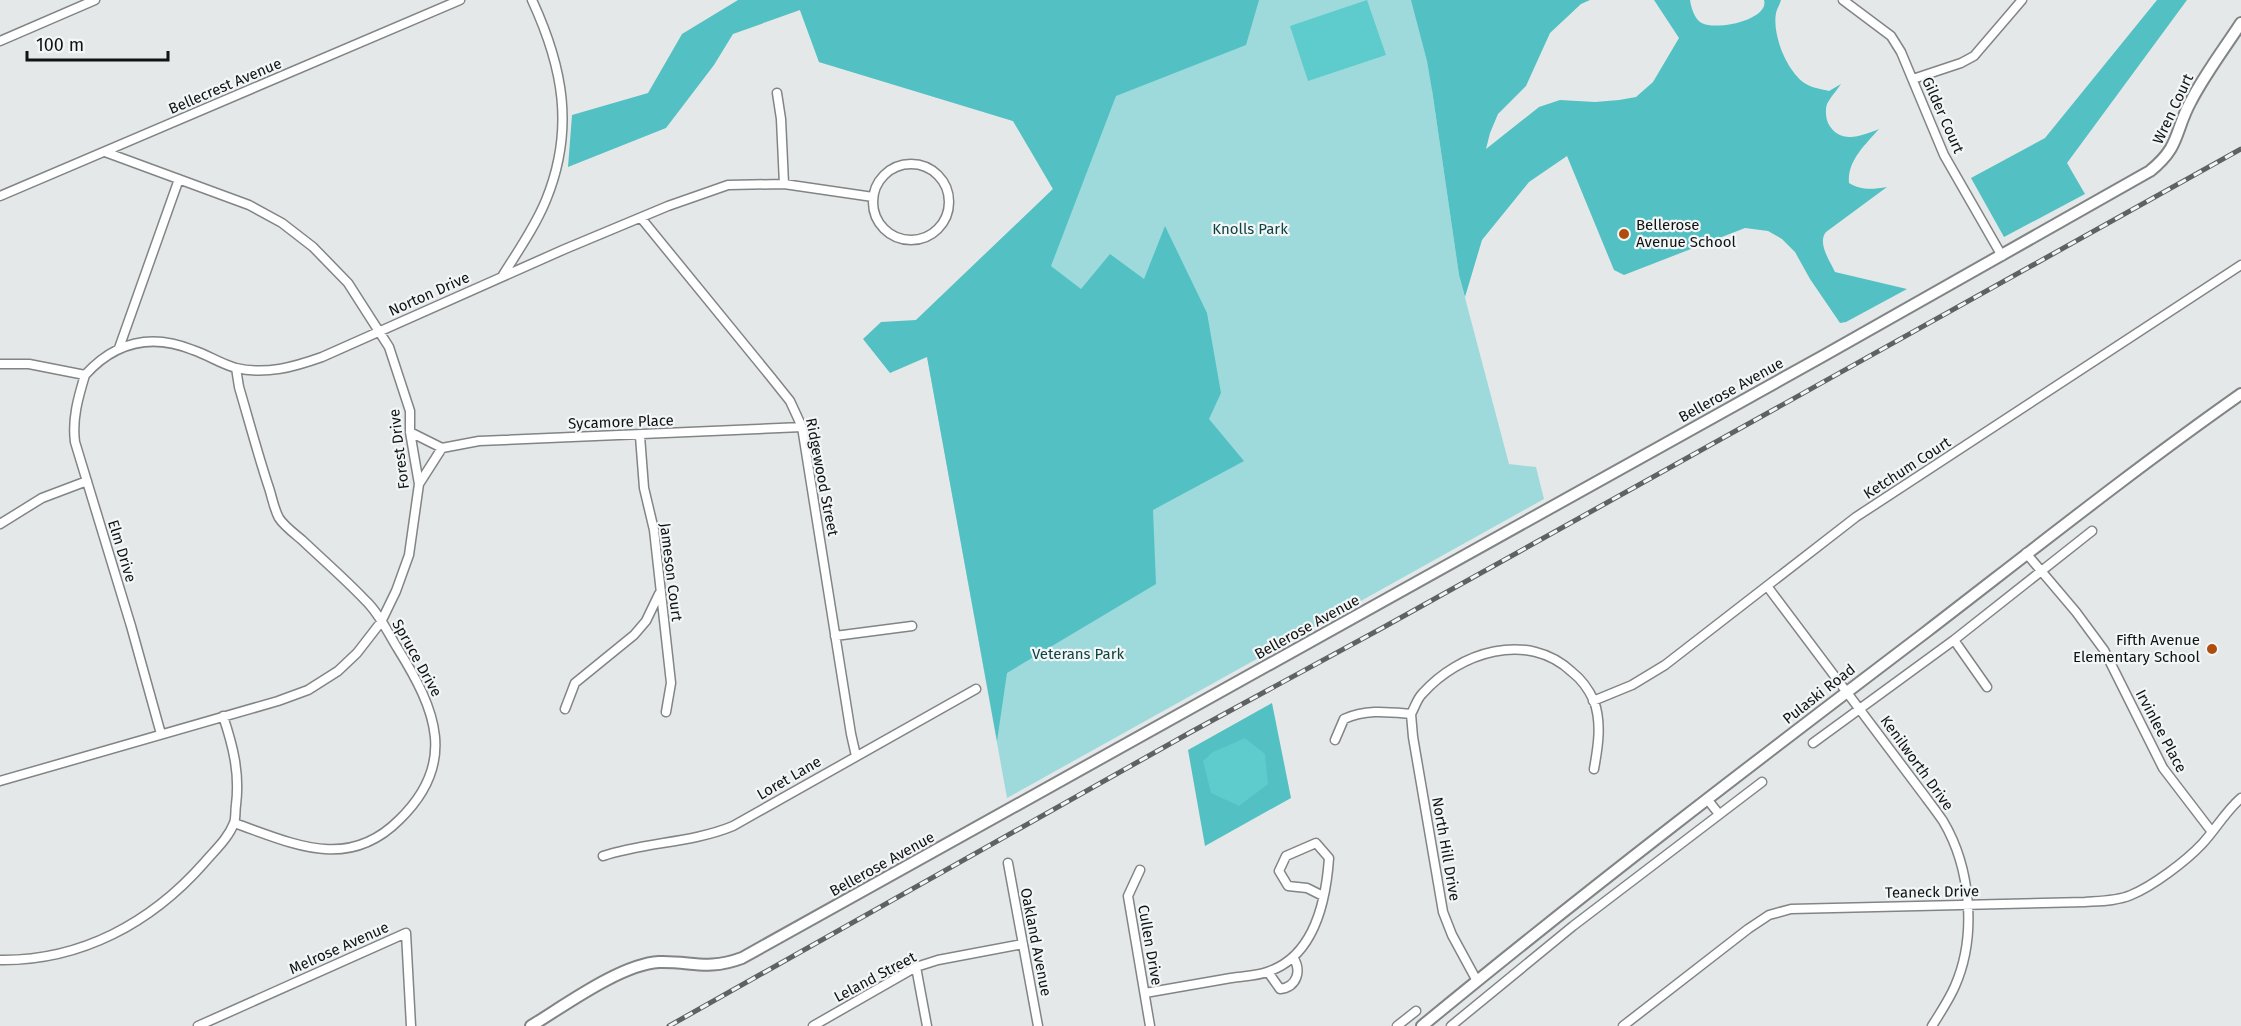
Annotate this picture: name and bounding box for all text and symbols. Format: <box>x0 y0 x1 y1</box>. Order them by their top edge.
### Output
scale bar <box>27 24 168 62</box>
text: 100 m <box>36 34 84 56</box>
street label: Bellecrest Avenue <box>166 54 284 118</box>
street label: Wren Court <box>2149 71 2197 147</box>
street label: Gilder Court <box>1918 74 1968 157</box>
place label: Bellerose Avenue School <box>1636 216 1736 251</box>
park label: Knolls Park <box>1212 220 1288 238</box>
marker: Bellerose Avenue School <box>1617 227 1631 241</box>
street label: Norton Drive <box>386 268 472 320</box>
street label: Bellerose Avenue <box>1675 354 1787 426</box>
street label: Forest Drive <box>385 408 413 490</box>
street label: Sycamore Place <box>568 411 674 433</box>
street label: Ridgewood Street <box>802 416 842 538</box>
street label: Ketchum Court <box>1860 433 1954 503</box>
street label: Elm Drive <box>104 518 140 584</box>
street label: Jameson Court <box>656 522 686 623</box>
street label: Bellerose Avenue <box>1251 591 1363 663</box>
street label: Spruce Drive <box>388 616 446 700</box>
place label: Fifth Avenue Elementary School <box>2073 631 2201 666</box>
marker: Fifth Avenue Elementary School <box>2205 642 2219 656</box>
park label: Veterans Park <box>1032 645 1124 663</box>
street label: Pulaski Road <box>1779 660 1859 728</box>
street label: Irvinlee Place <box>2132 686 2190 776</box>
street label: Kenilworth Drive <box>1877 712 1957 814</box>
street label: Loret Lane <box>754 752 824 804</box>
street label: North Hill Drive <box>1428 796 1464 902</box>
street label: Bellerose Avenue <box>826 828 938 900</box>
street label: Teaneck Drive <box>1885 882 1979 902</box>
street label: Oakland Avenue <box>1017 886 1055 998</box>
street label: Cullen Drive <box>1134 903 1166 987</box>
street label: Melrose Avenue <box>286 918 392 978</box>
street label: Leland Street <box>831 948 920 1006</box>

